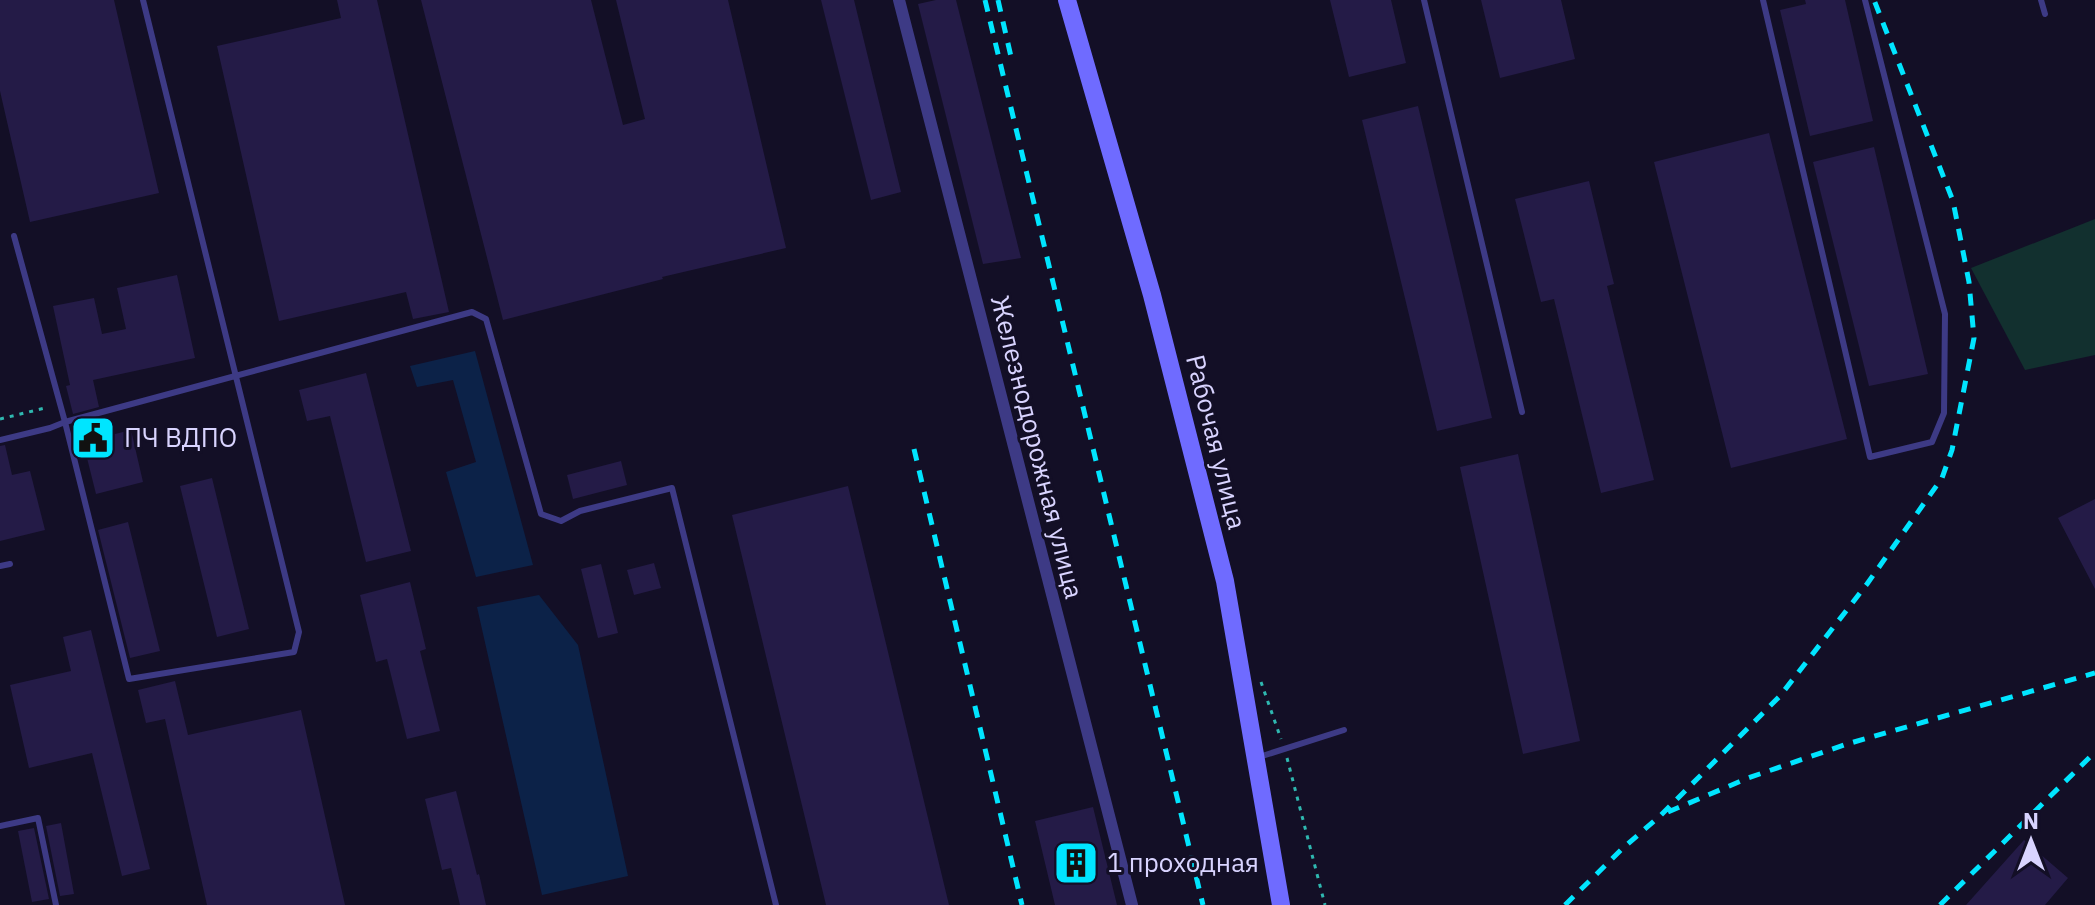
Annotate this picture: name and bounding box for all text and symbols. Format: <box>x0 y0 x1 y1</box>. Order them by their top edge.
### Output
street label: Железнодорожная улица <box>984 292 1092 602</box>
street label: Рабочая улица <box>1179 351 1255 533</box>
public building icon: ПЧ ВДПО <box>69 414 117 462</box>
place label: ПЧ ВДПО <box>124 420 237 454</box>
north arrow <box>1991 801 2071 881</box>
text: N <box>2023 806 2039 835</box>
building icon: 1 проходная <box>1052 839 1100 887</box>
place label: 1 проходная <box>1107 845 1259 879</box>

